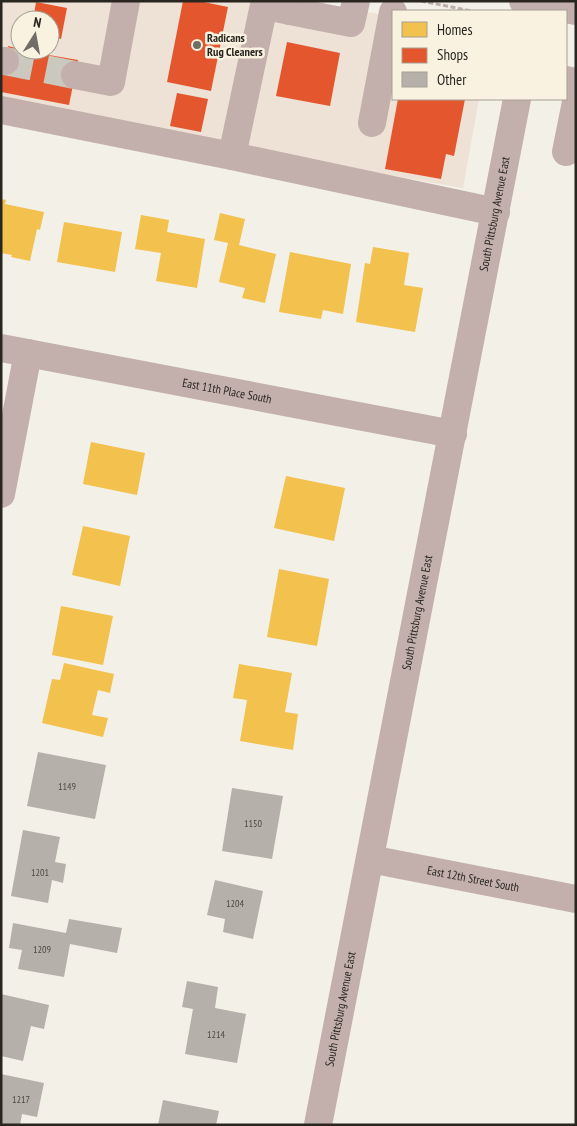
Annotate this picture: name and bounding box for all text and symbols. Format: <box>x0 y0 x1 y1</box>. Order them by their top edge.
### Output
north arrow <box>10 10 60 60</box>
legend <box>392 10 567 100</box>
text: N <box>32 13 43 32</box>
text: Homes <box>437 20 473 39</box>
place label: Radicans Rug Cleaners <box>207 30 263 59</box>
marker: Radicans Rug Cleaners <box>191 39 203 51</box>
text: Shops <box>437 45 468 64</box>
text: Other <box>437 70 467 89</box>
street label: South Pittsburg Avenue East <box>476 154 513 273</box>
street label: East 11th Place South <box>181 375 273 406</box>
street label: South Pittsburg Avenue East <box>398 553 436 671</box>
house number: 1149 <box>58 780 76 793</box>
house number: 1150 <box>244 817 263 830</box>
street label: East 12th Street South <box>426 862 520 895</box>
house number: 1201 <box>31 866 49 879</box>
house number: 1204 <box>226 897 245 910</box>
house number: 1209 <box>33 943 51 956</box>
street label: South Pittsburg Avenue East <box>321 950 359 1068</box>
house number: 1214 <box>207 1028 226 1041</box>
house number: 1217 <box>12 1093 30 1106</box>

